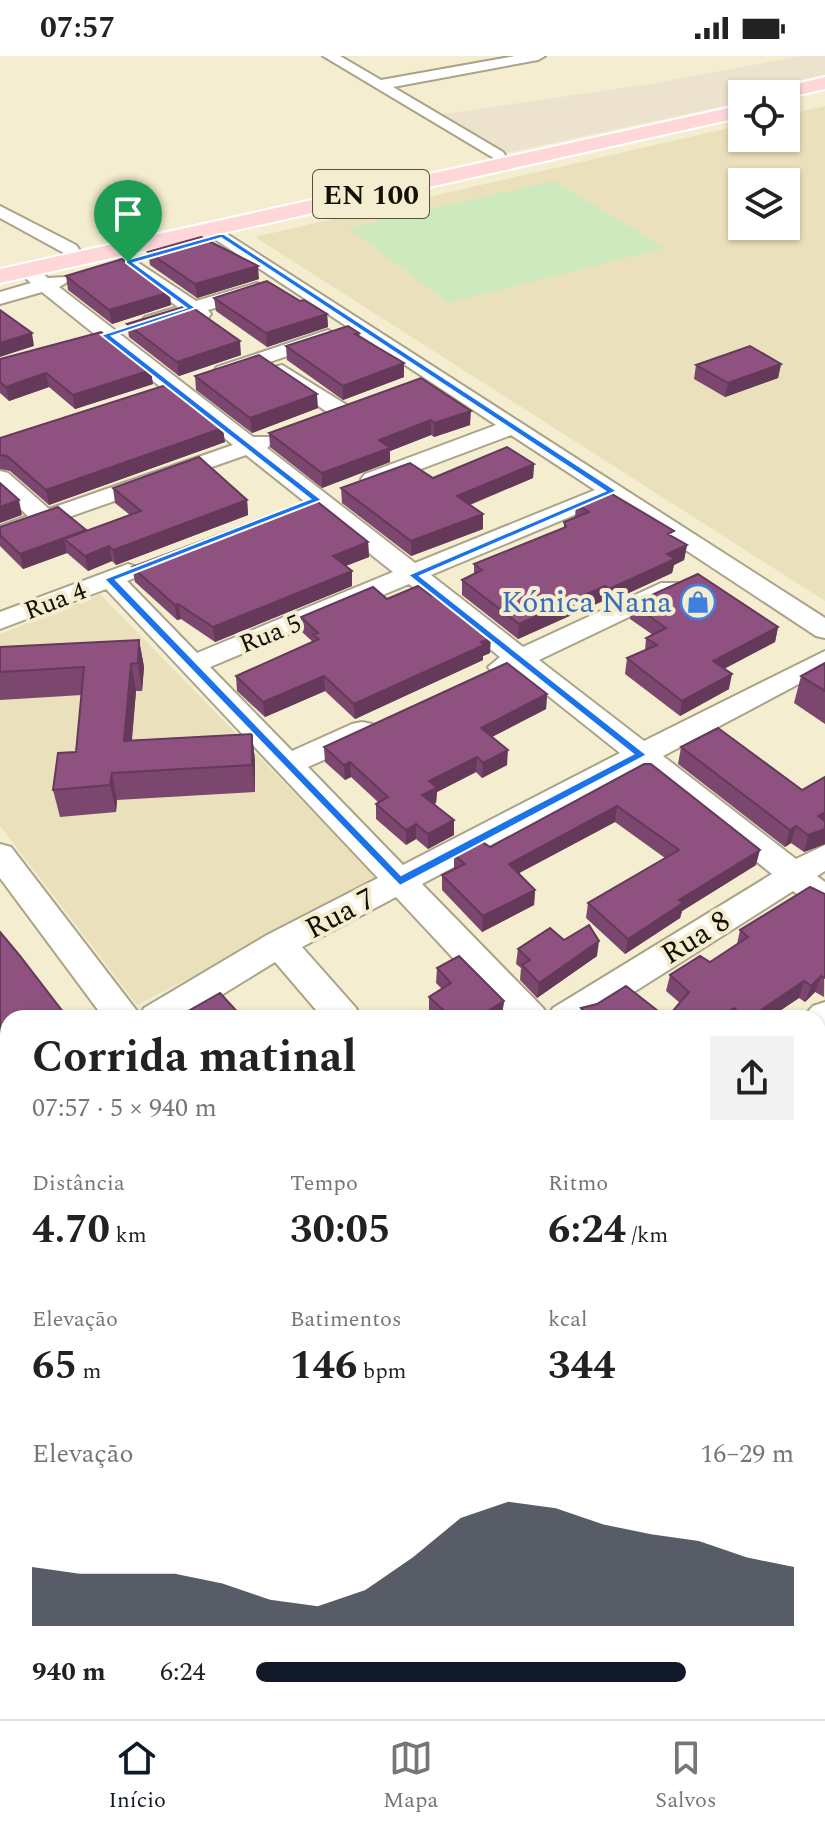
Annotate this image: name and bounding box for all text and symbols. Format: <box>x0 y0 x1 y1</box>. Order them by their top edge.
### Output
text: 07:57 <box>40 5 115 51</box>
map controls <box>728 80 800 240</box>
button: locate <box>728 80 800 152</box>
button: layers <box>728 168 800 240</box>
road number: EN 100 <box>313 170 429 218</box>
pin <box>94 180 162 262</box>
icon: arrive <box>106 192 150 236</box>
street label: Rua 4 <box>18 571 92 631</box>
place label: Kónica Nana <box>501 580 672 626</box>
shop icon: Kónica Nana <box>679 583 717 621</box>
street label: Rua 5 <box>233 603 308 664</box>
street label: Rua 7 <box>297 876 384 952</box>
street label: Rua 8 <box>652 899 739 977</box>
text: Corrida matinal <box>32 1024 357 1091</box>
button: share <box>710 1036 794 1120</box>
text: 07:57 · 5 × 940 m <box>32 1088 217 1128</box>
text: Distância <box>32 1167 125 1200</box>
text: Tempo <box>290 1167 358 1200</box>
text: Ritmo <box>548 1167 608 1200</box>
text: 4.70 <box>32 1200 110 1261</box>
text: 30:05 <box>290 1200 390 1261</box>
text: 6:24 <box>548 1200 626 1261</box>
text: km <box>110 1219 147 1252</box>
text: /km <box>626 1219 668 1252</box>
text: Elevação <box>32 1303 118 1336</box>
text: Batimentos <box>290 1303 401 1336</box>
text: kcal <box>548 1303 588 1336</box>
text: 65 <box>32 1336 77 1397</box>
text: 146 <box>290 1336 357 1397</box>
text: 344 <box>548 1336 615 1397</box>
text: m <box>77 1355 101 1388</box>
text: bpm <box>357 1355 407 1388</box>
text: Elevação <box>32 1434 134 1474</box>
text: 16–29 m <box>700 1434 794 1474</box>
text: 940 m <box>32 1652 106 1692</box>
text: 6:24 <box>160 1652 206 1692</box>
tab: Início <box>109 1736 166 1817</box>
tab: Mapa <box>383 1736 438 1817</box>
tab: Salvos <box>655 1736 716 1817</box>

